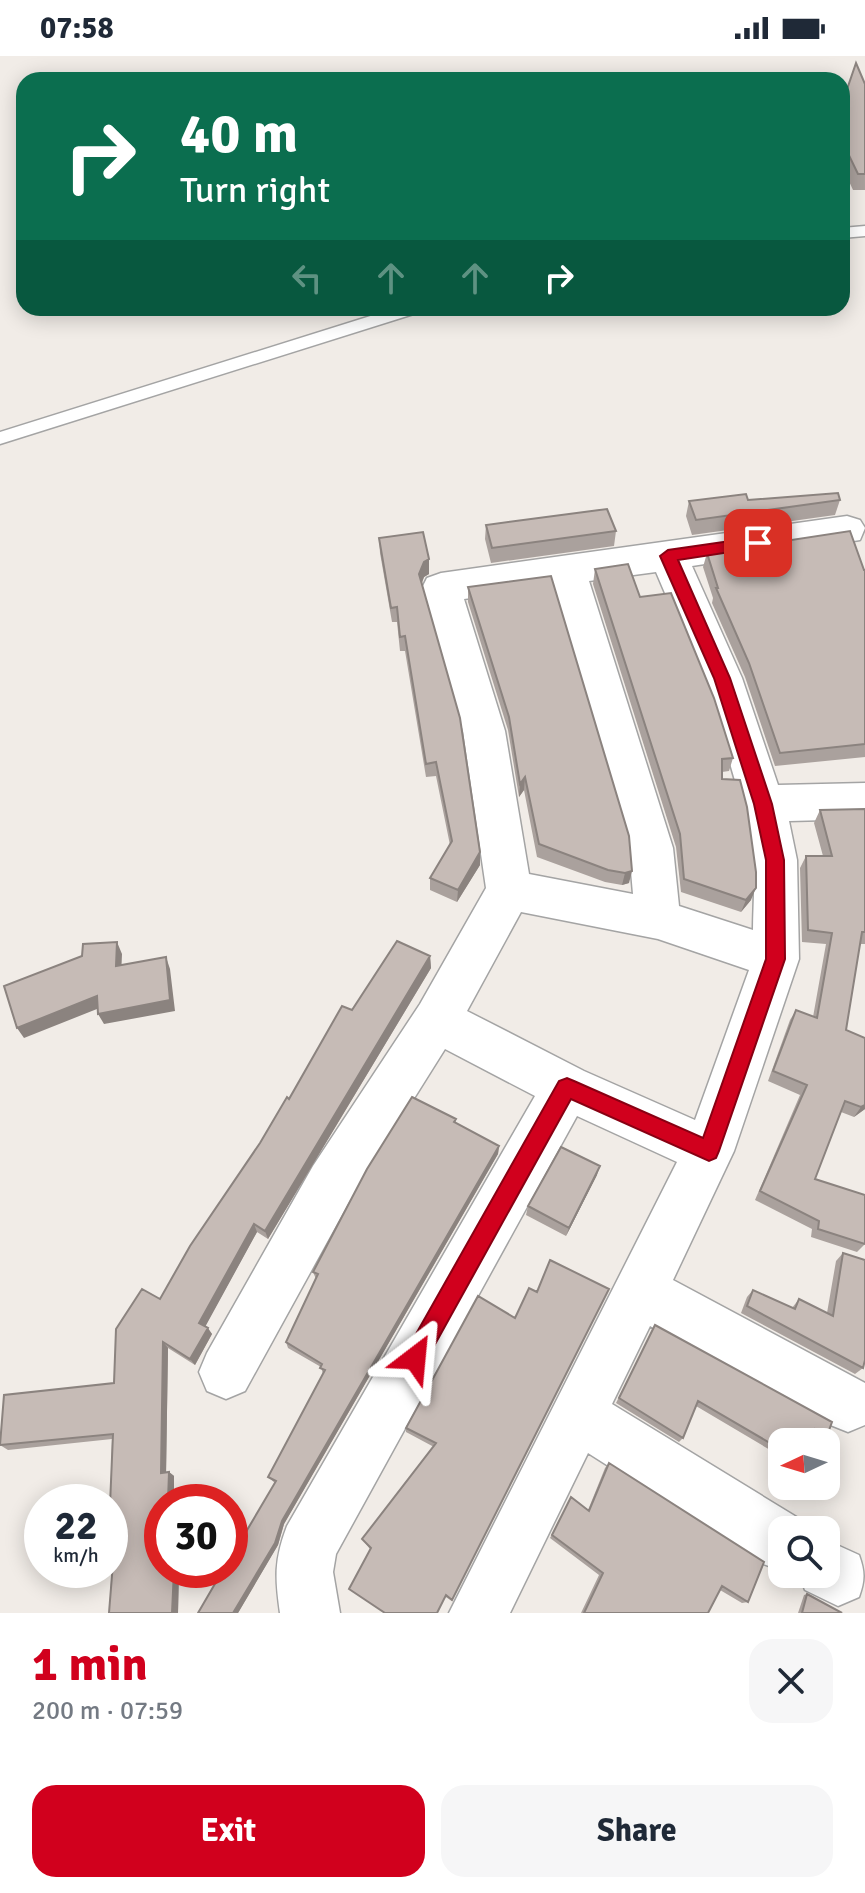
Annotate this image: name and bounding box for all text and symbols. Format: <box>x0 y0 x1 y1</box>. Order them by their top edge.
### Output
text: 07:58 <box>40 10 114 47</box>
text: 40 m <box>180 99 298 168</box>
icon: right <box>48 104 152 208</box>
text: Turn right <box>180 168 330 213</box>
icon: left <box>285 256 329 300</box>
icon: ahead <box>369 256 413 300</box>
icon: ahead <box>453 256 497 300</box>
icon: right <box>537 256 581 300</box>
pin <box>724 509 792 577</box>
icon: arrive <box>736 521 780 565</box>
position arrow <box>373 1316 457 1400</box>
north arrow <box>768 1428 840 1500</box>
map controls <box>768 1428 840 1588</box>
speed limit sign: 30 <box>144 1484 248 1588</box>
text: 22 <box>54 1501 98 1551</box>
button: search <box>768 1516 840 1588</box>
text: km/h <box>53 1543 99 1568</box>
text: 1 min <box>32 1635 148 1694</box>
button: close <box>749 1639 833 1723</box>
text: 200 m · 07:59 <box>32 1695 183 1727</box>
button: Exit <box>32 1785 425 1877</box>
button: Share <box>441 1785 833 1877</box>

